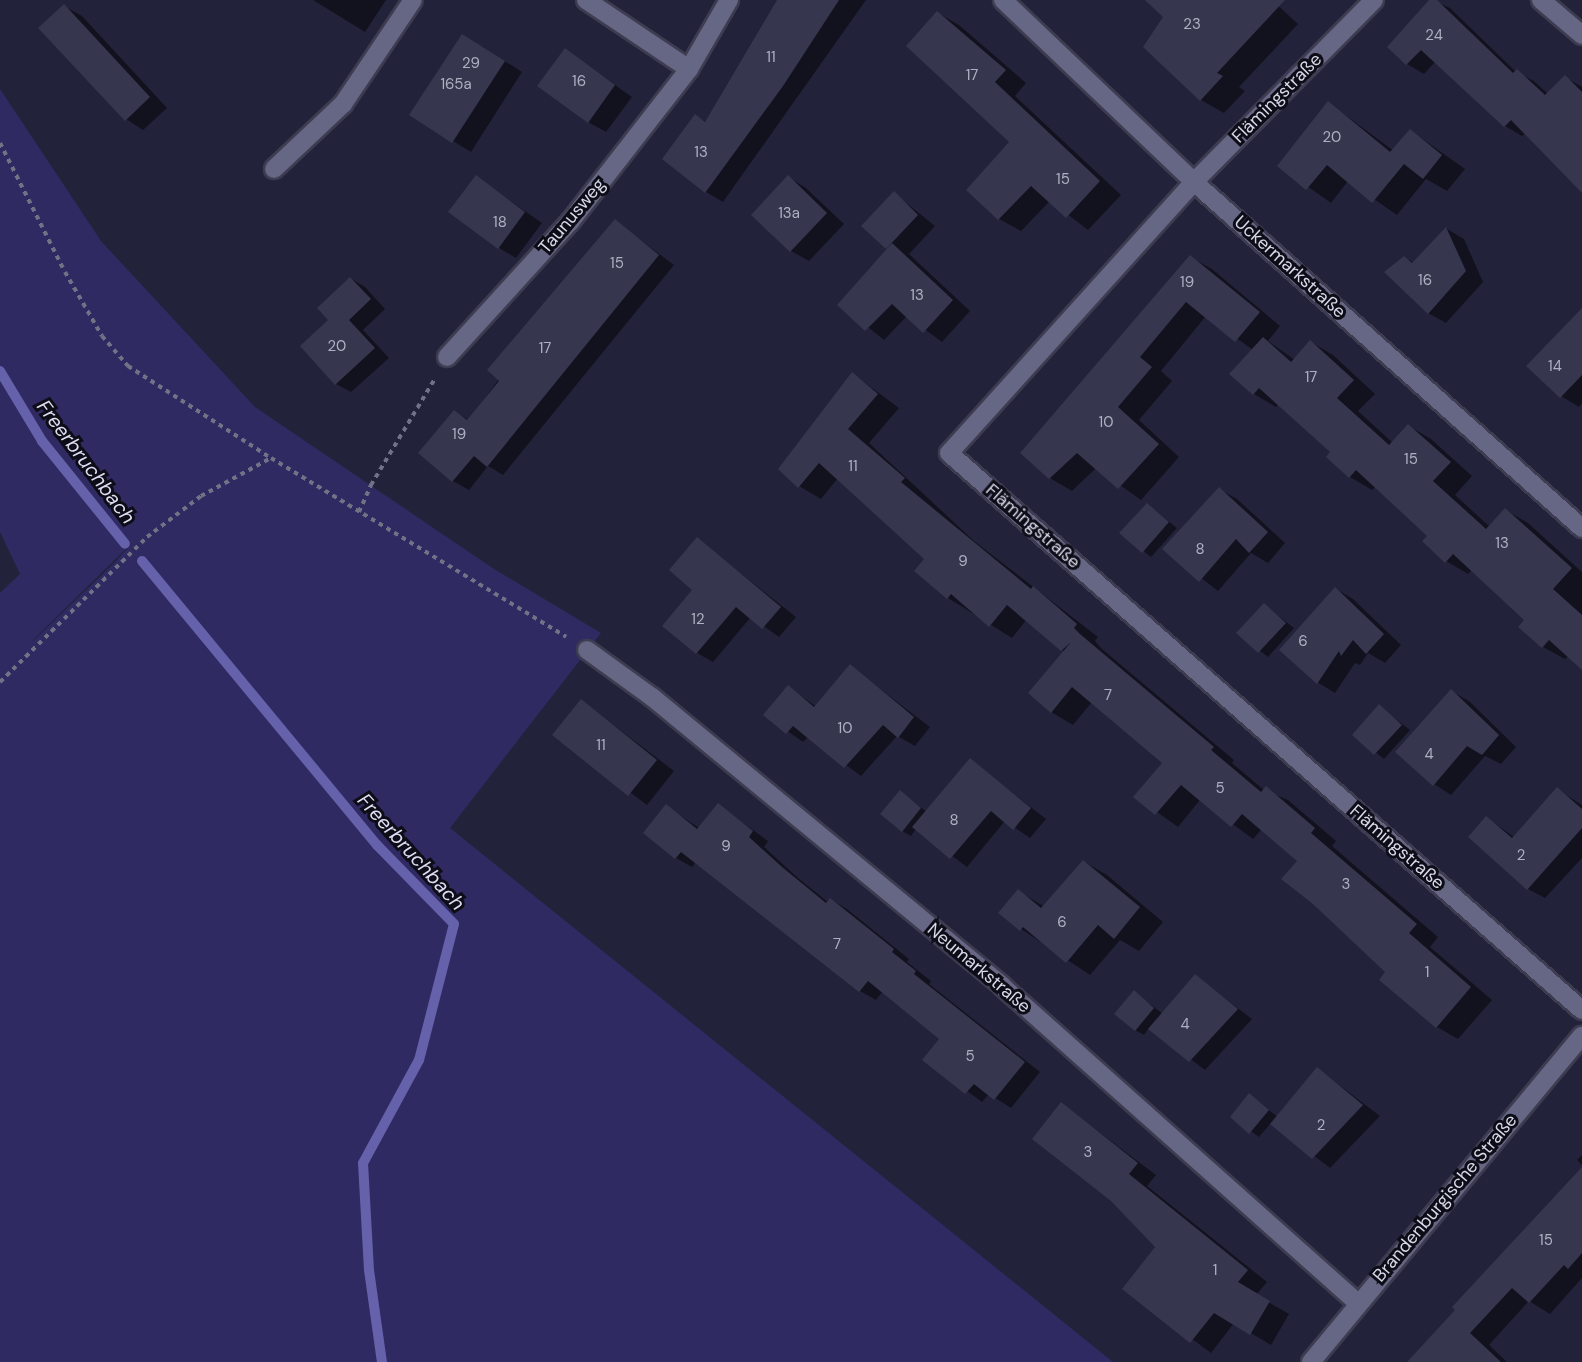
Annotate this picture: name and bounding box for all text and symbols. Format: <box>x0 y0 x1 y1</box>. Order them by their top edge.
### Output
house number: 23 <box>1183 16 1201 34</box>
house number: 24 <box>1425 27 1443 45</box>
house number: 11 <box>766 49 776 67</box>
street label: Flämingstraße <box>1228 49 1326 147</box>
house number: 29 <box>462 55 480 73</box>
house number: 17 <box>966 67 978 85</box>
house number: 16 <box>572 73 586 91</box>
house number: 165a <box>440 76 472 94</box>
house number: 20 <box>1323 129 1341 147</box>
house number: 13 <box>694 144 708 162</box>
house number: 15 <box>1056 171 1070 189</box>
street label: Taunusweg <box>534 174 610 258</box>
house number: 13a <box>778 205 800 223</box>
street label: Uckermarkstraße <box>1230 211 1350 323</box>
house number: 18 <box>493 214 507 232</box>
house number: 15 <box>610 255 624 273</box>
house number: 16 <box>1418 272 1432 290</box>
house number: 19 <box>1180 274 1194 292</box>
house number: 13 <box>910 287 924 305</box>
house number: 20 <box>328 338 346 356</box>
house number: 17 <box>539 340 551 358</box>
house number: 14 <box>1548 358 1562 376</box>
house number: 17 <box>1305 369 1317 387</box>
water label: Freerbruchbach <box>32 395 140 529</box>
house number: 10 <box>1099 414 1113 432</box>
house number: 19 <box>452 426 466 444</box>
house number: 15 <box>1404 451 1418 469</box>
house number: 11 <box>848 458 858 476</box>
street label: Flämingstraße <box>981 479 1085 573</box>
house number: 13 <box>1495 535 1509 553</box>
house number: 8 <box>1195 541 1205 559</box>
house number: 9 <box>958 553 968 571</box>
house number: 12 <box>691 611 705 629</box>
house number: 6 <box>1298 633 1308 651</box>
house number: 7 <box>1104 687 1112 705</box>
house number: 10 <box>838 720 852 738</box>
house number: 11 <box>596 737 606 755</box>
house number: 4 <box>1424 746 1434 764</box>
house number: 5 <box>1215 780 1225 798</box>
water label: Freerbruchbach <box>352 789 470 915</box>
street label: Flämingstraße <box>1345 800 1449 894</box>
house number: 8 <box>949 812 959 830</box>
house number: 9 <box>721 838 731 856</box>
house number: 2 <box>1517 847 1525 865</box>
house number: 3 <box>1342 876 1350 894</box>
house number: 6 <box>1057 914 1067 932</box>
street label: Neumarkstraße <box>923 919 1035 1017</box>
house number: 7 <box>833 936 841 954</box>
house number: 1 <box>1425 964 1429 982</box>
house number: 4 <box>1180 1016 1190 1034</box>
house number: 5 <box>965 1048 975 1066</box>
street label: Brandenburgische Straße <box>1368 1110 1522 1286</box>
house number: 2 <box>1317 1117 1325 1135</box>
house number: 3 <box>1084 1144 1092 1162</box>
house number: 15 <box>1539 1232 1553 1250</box>
house number: 1 <box>1213 1262 1217 1280</box>

